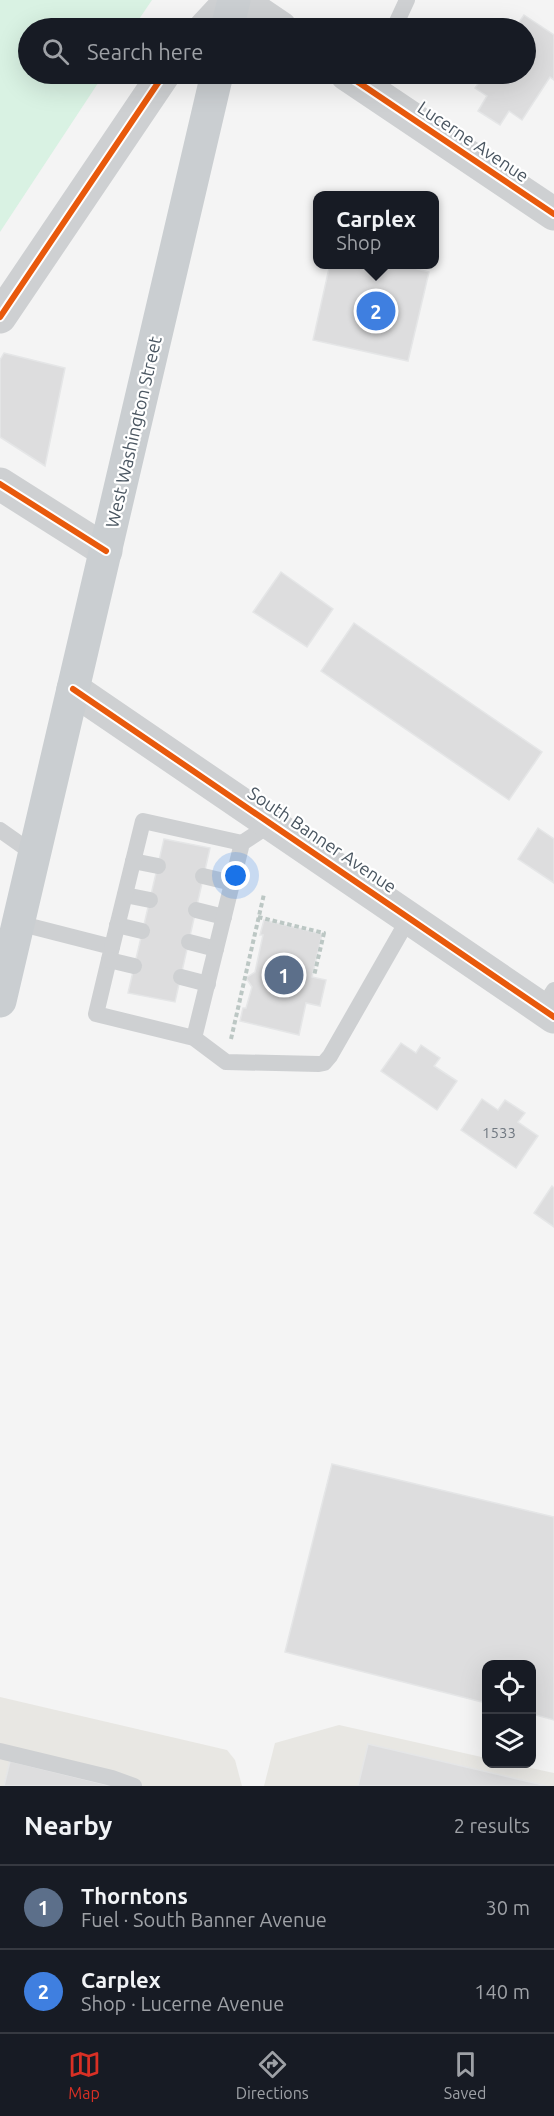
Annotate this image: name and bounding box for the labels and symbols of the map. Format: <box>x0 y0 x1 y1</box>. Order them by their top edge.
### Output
street label: Lucerne Avenue <box>414 97 533 186</box>
pin: 2 <box>356 288 395 334</box>
street label: West Washington Street <box>101 334 165 530</box>
street label: South Banner Avenue <box>245 782 400 896</box>
your location <box>221 861 250 890</box>
pin: 1 <box>264 952 304 998</box>
house number: 1533 <box>482 1124 516 1141</box>

